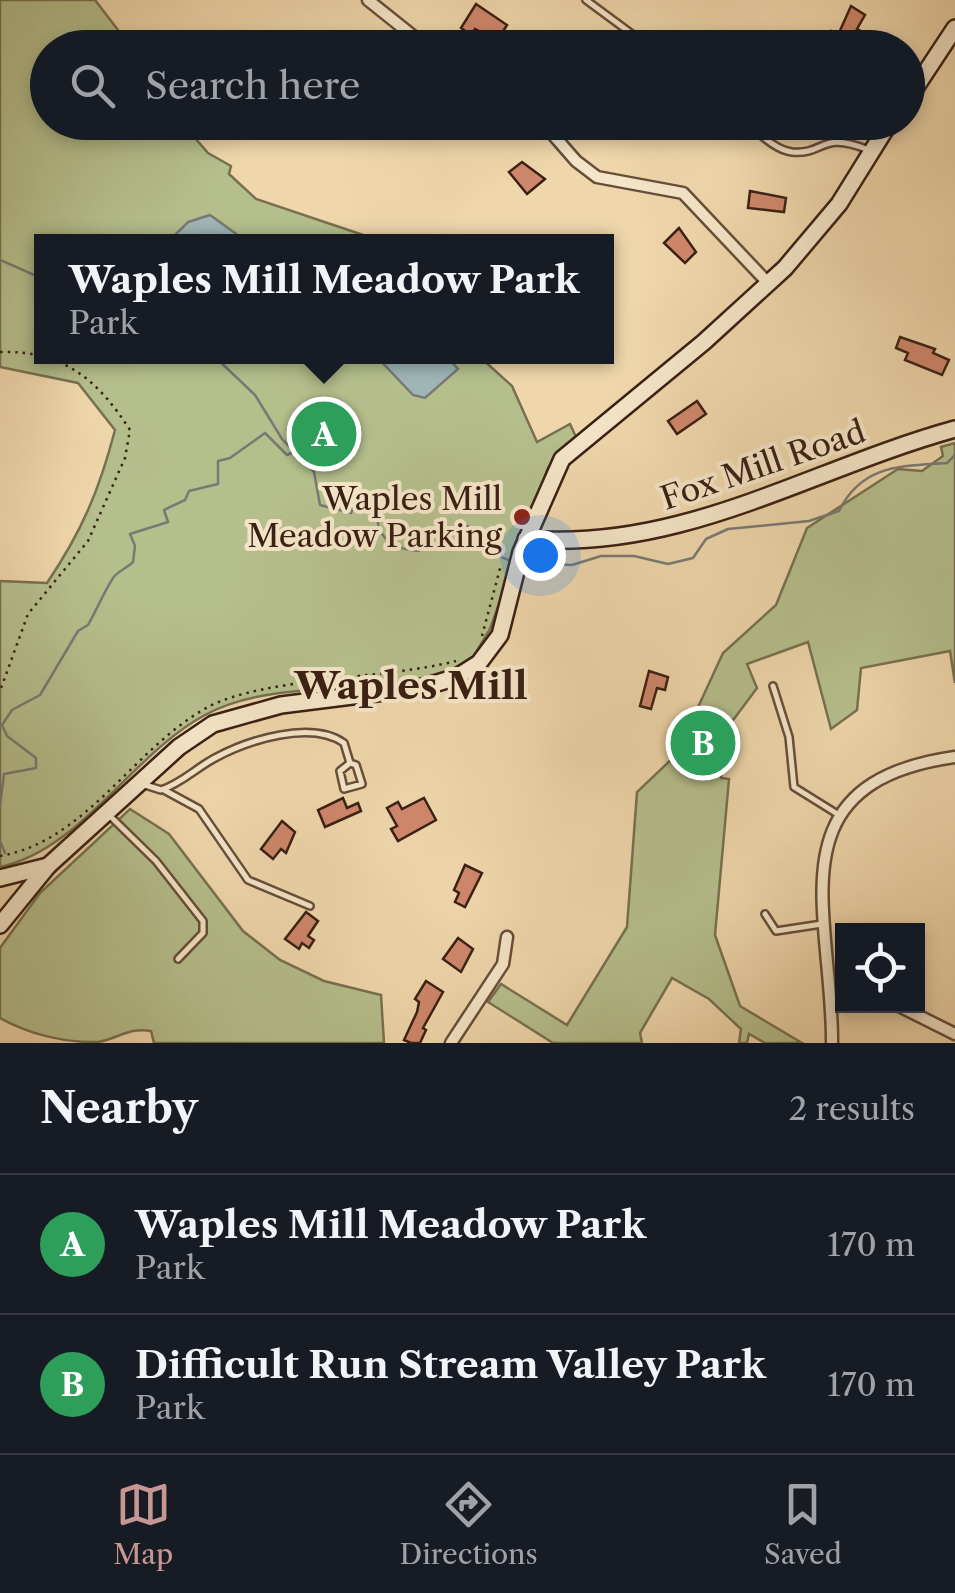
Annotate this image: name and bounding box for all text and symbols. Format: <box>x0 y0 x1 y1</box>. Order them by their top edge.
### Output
search box <box>30 30 925 140</box>
icon: search <box>65 58 120 113</box>
text: Search here <box>145 62 360 109</box>
popup <box>34 234 614 364</box>
text: Waples Mill Meadow Park <box>68 256 580 303</box>
text: Park <box>68 303 138 342</box>
pin: A <box>292 396 356 472</box>
street label: Fox Mill Road <box>655 411 870 518</box>
place label: Waples Mill Meadow Parking <box>247 479 503 555</box>
marker: Waples Mill Meadow Parking <box>511 506 533 528</box>
your location <box>515 530 566 581</box>
district label: Waples Mill <box>293 662 528 709</box>
pin: B <box>670 706 736 780</box>
map controls <box>835 923 925 1013</box>
button: locate <box>835 923 925 1013</box>
text: Nearby <box>40 1082 198 1134</box>
text: 2 results <box>789 1089 915 1128</box>
text: Waples Mill Meadow Park <box>135 1201 646 1248</box>
text: A <box>60 1225 85 1264</box>
text: 170 m <box>827 1225 915 1264</box>
text: Park <box>135 1248 205 1287</box>
text: Difficult Run Stream Valley Park <box>135 1341 766 1388</box>
text: B <box>61 1365 84 1404</box>
text: 170 m <box>827 1365 915 1404</box>
text: Park <box>135 1388 205 1427</box>
tab: Map <box>113 1477 173 1571</box>
tab: Directions <box>399 1477 538 1571</box>
tab: Saved <box>764 1477 842 1571</box>

